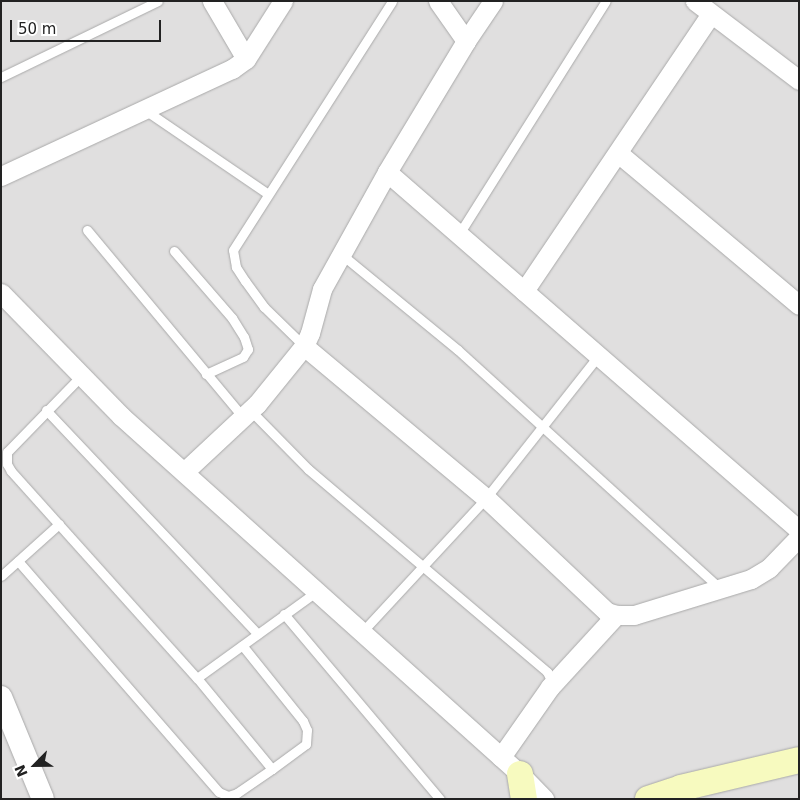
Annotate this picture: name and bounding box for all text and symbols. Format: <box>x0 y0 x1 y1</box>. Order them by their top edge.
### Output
scale bar <box>12 10 164 42</box>
text: 50 m <box>18 20 56 38</box>
north arrow <box>10 740 60 790</box>
text: N <box>12 762 31 779</box>

